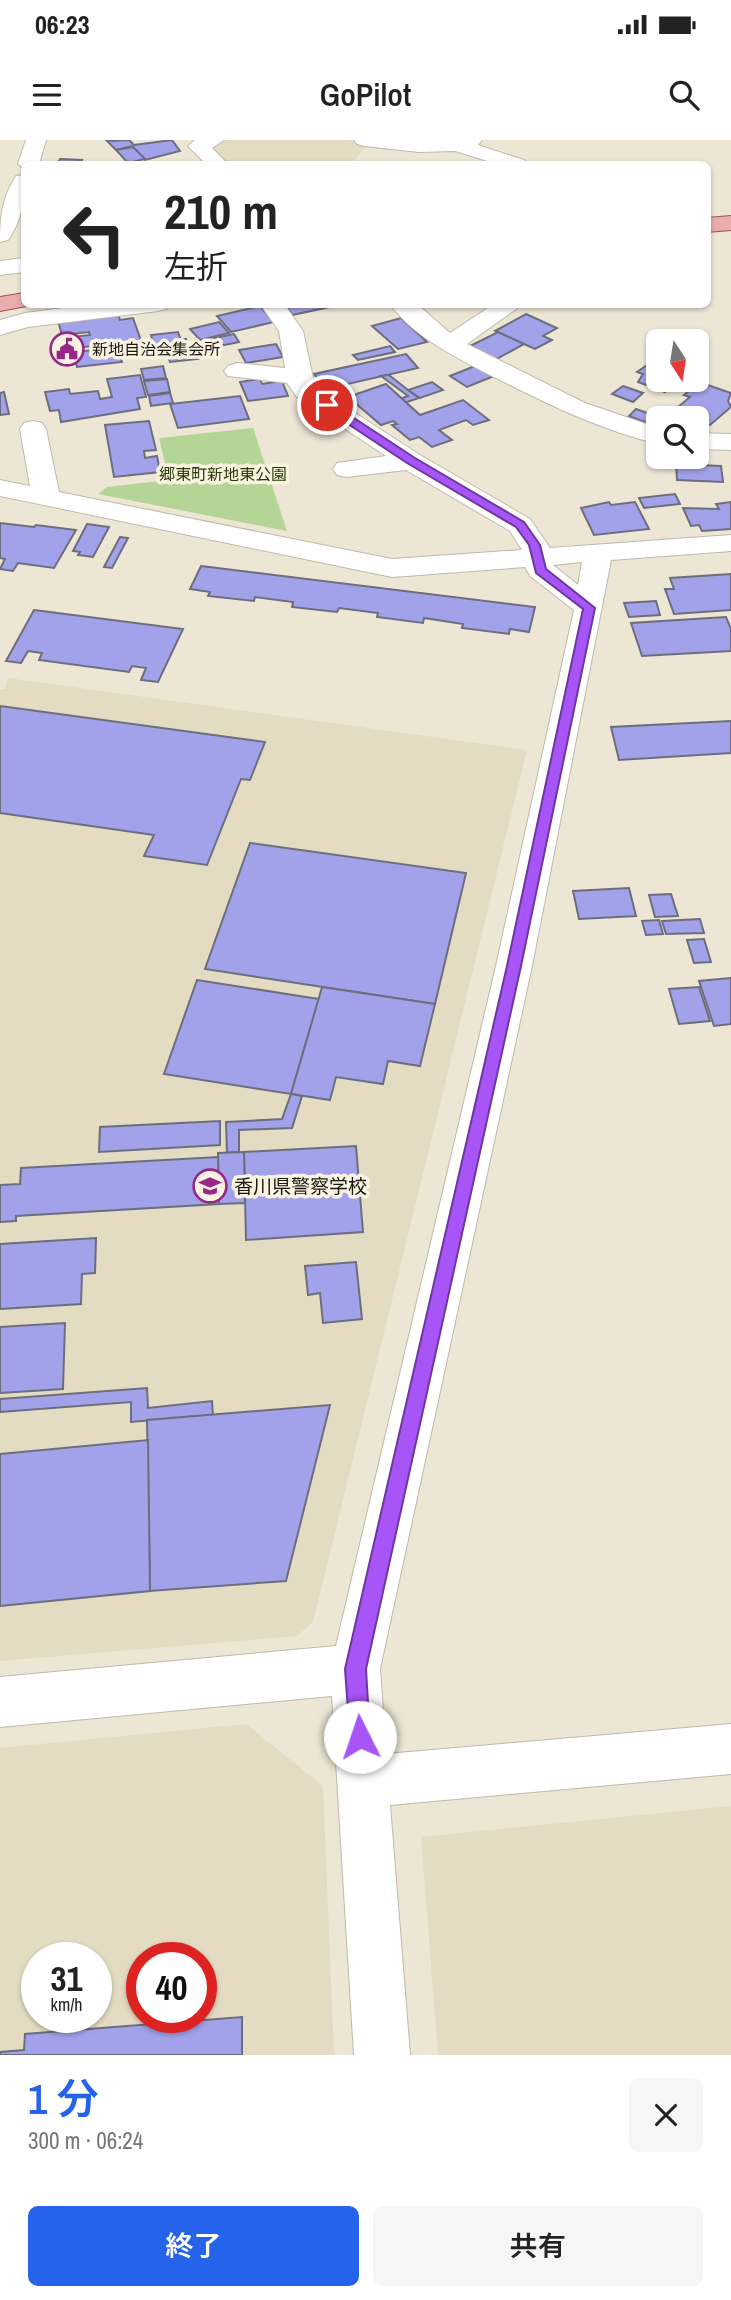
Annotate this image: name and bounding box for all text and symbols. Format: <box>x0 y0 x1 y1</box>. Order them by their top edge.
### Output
text: 06:23 <box>35 7 90 42</box>
text: GoPilot <box>320 73 411 116</box>
icon: menu <box>28 76 66 114</box>
icon: search <box>665 76 703 114</box>
text: 210 m <box>164 178 278 244</box>
icon: left <box>49 189 140 280</box>
text: 左折 <box>164 245 228 288</box>
north arrow <box>646 329 709 392</box>
map controls <box>646 329 709 469</box>
public building icon: 新地自治会集会所 <box>48 330 86 368</box>
place label: 新地自治会集会所 <box>92 338 220 360</box>
pin <box>297 375 357 435</box>
icon: arrive <box>308 386 346 424</box>
button: search <box>646 406 709 469</box>
park label: 郷東町新地東公園 <box>159 463 287 485</box>
school or university icon: 香川県警察学校 <box>191 1167 229 1205</box>
place label: 香川県警察学校 <box>234 1173 367 1199</box>
position arrow <box>323 1700 397 1774</box>
speed limit sign: 40 <box>126 1942 217 2033</box>
text: 31 <box>51 1955 82 2002</box>
text: km/h <box>51 1992 83 2017</box>
text: 1 分 <box>28 2071 99 2127</box>
button: close <box>629 2078 703 2152</box>
text: 300 m · 06:24 <box>28 2125 143 2156</box>
button: 終了 <box>28 2206 359 2286</box>
button: 共有 <box>373 2206 703 2286</box>

